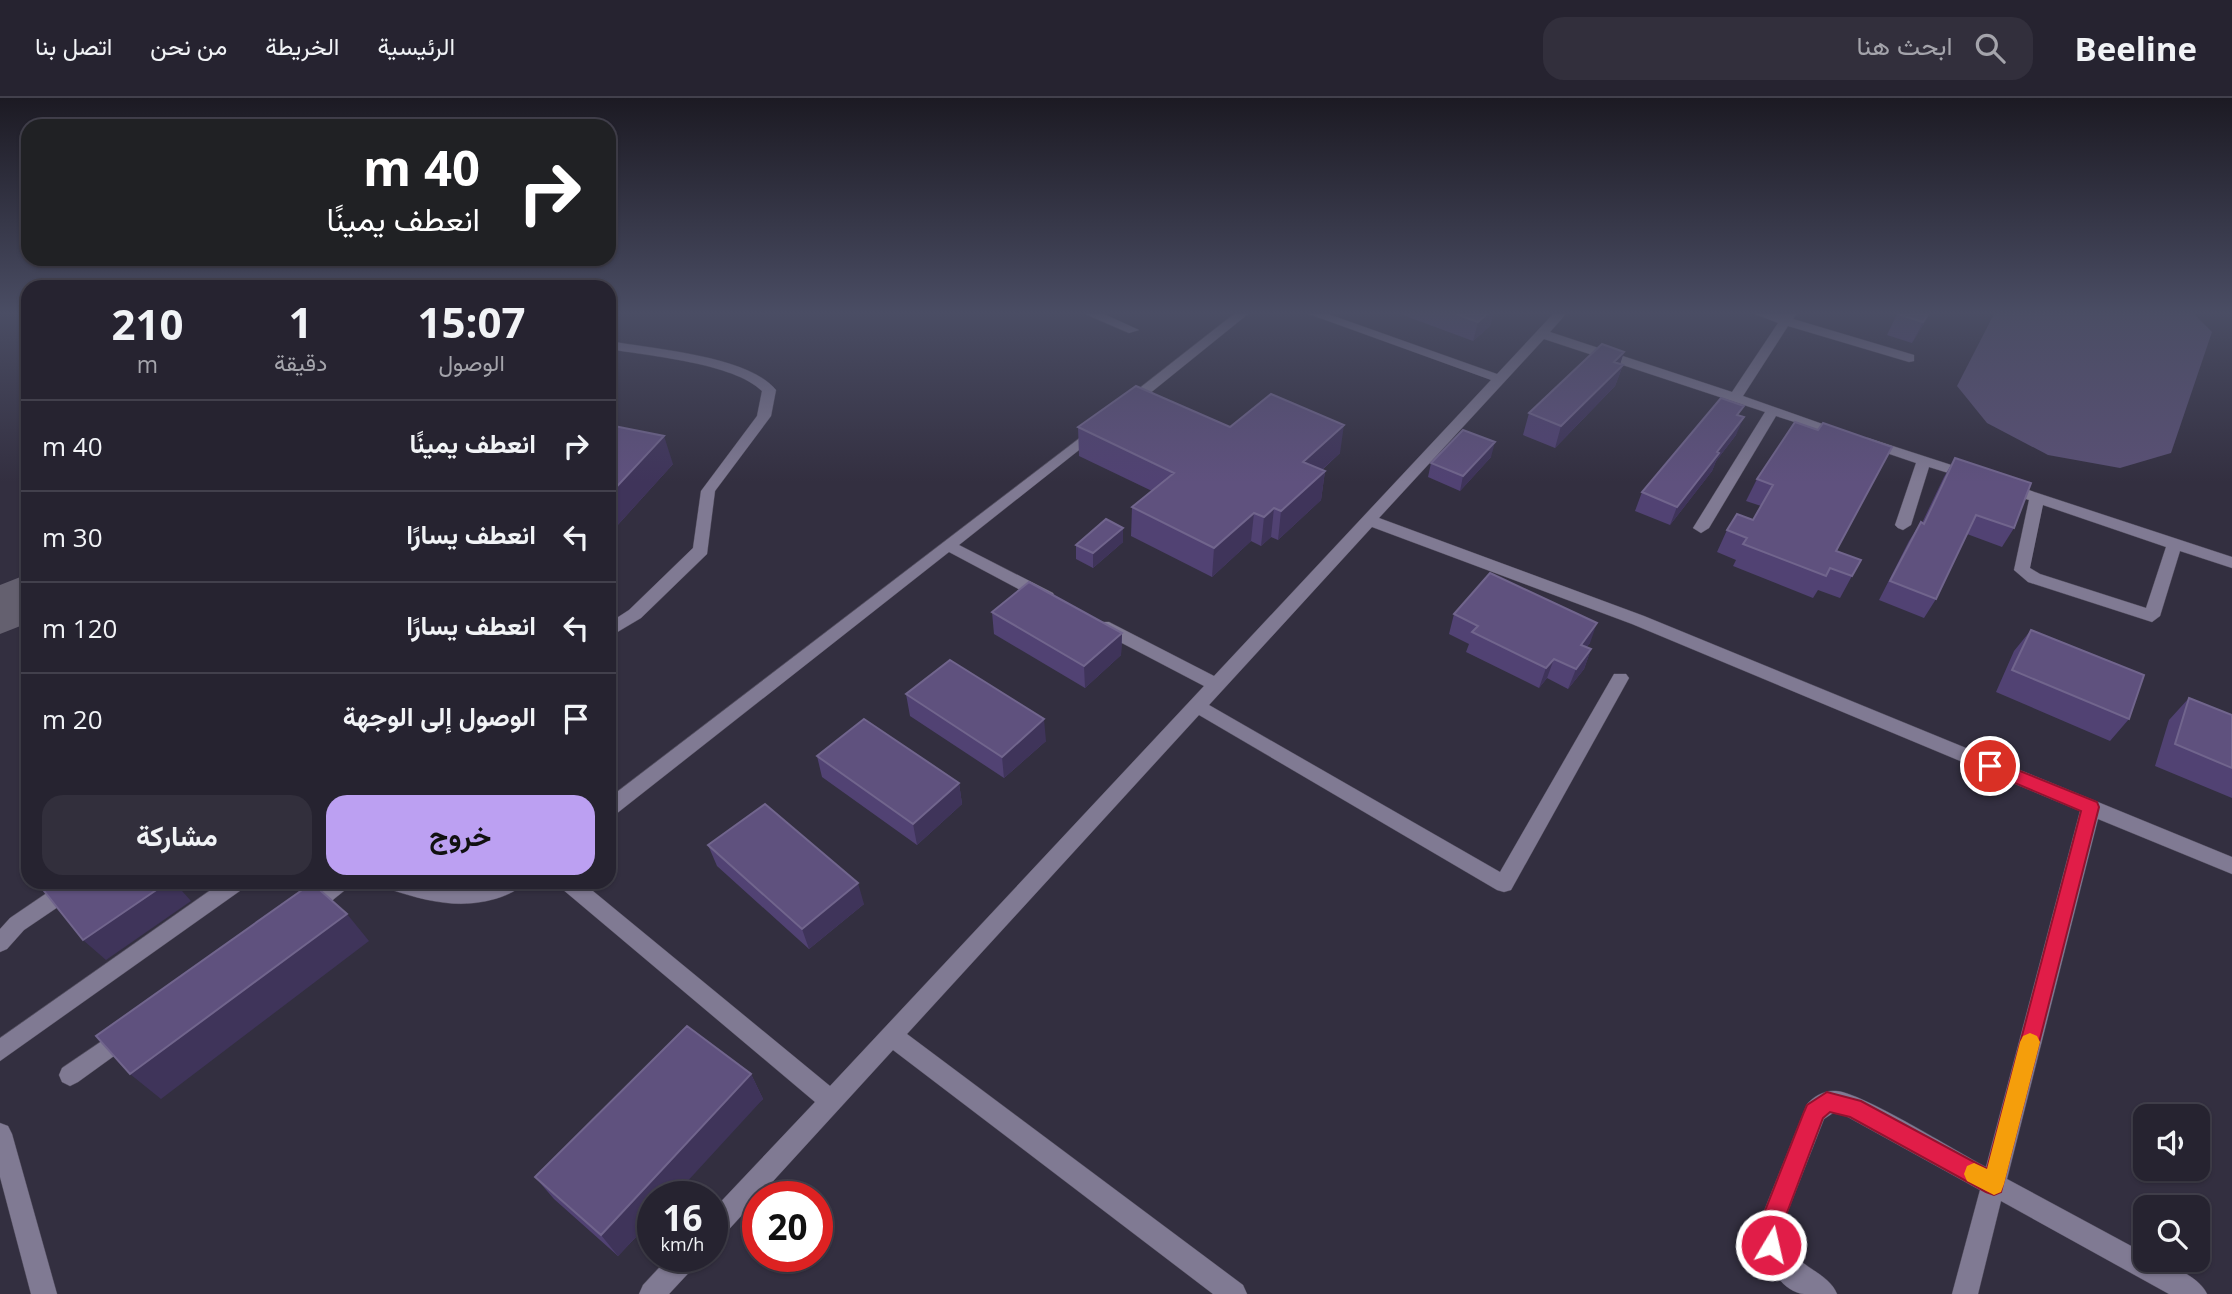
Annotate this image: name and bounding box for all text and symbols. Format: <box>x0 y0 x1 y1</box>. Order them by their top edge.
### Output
search box <box>1543 17 2033 80</box>
text: Beeline <box>2075 26 2197 71</box>
text: ابحث هنا <box>1857 27 1953 63</box>
text: اتصل بنا <box>35 29 112 62</box>
text: من نحن <box>150 29 227 62</box>
text: الخريطة <box>265 29 339 62</box>
text: الرئيسية <box>377 29 455 62</box>
icon: search <box>1971 29 2009 67</box>
text: 40 m <box>363 134 480 200</box>
icon: right <box>504 147 595 238</box>
text: انعطف يمينًا <box>326 197 480 240</box>
text: 1 <box>289 293 313 350</box>
text: 15:07 <box>418 293 526 350</box>
text: 210 <box>111 295 184 352</box>
text: دقيقة <box>274 346 327 378</box>
text: الوصول <box>438 346 505 378</box>
text: m <box>137 348 158 380</box>
text: انعطف يمينًا <box>409 425 536 461</box>
icon: right <box>557 427 595 465</box>
text: 40 m <box>42 428 103 464</box>
text: انعطف يسارًا <box>406 516 536 552</box>
icon: left <box>557 518 595 556</box>
text: 30 m <box>42 519 103 555</box>
text: انعطف يسارًا <box>406 607 536 643</box>
icon: left <box>557 609 595 647</box>
text: 120 m <box>42 610 117 646</box>
text: الوصول إلى الوجهة <box>343 698 536 734</box>
icon: arrive <box>557 700 595 738</box>
text: 20 m <box>42 701 103 737</box>
pin <box>1960 736 2020 796</box>
icon: arrive <box>1971 747 2009 785</box>
button: مشاركة <box>42 795 312 875</box>
button: خروج <box>326 795 595 875</box>
map controls <box>2133 1104 2210 1272</box>
button: sound <box>2133 1104 2210 1181</box>
speed limit sign: 20 <box>742 1181 833 1272</box>
text: 16 <box>662 1194 703 1241</box>
button: search <box>2133 1195 2210 1272</box>
position arrow <box>1734 1208 1808 1282</box>
text: km/h <box>661 1232 704 1256</box>

